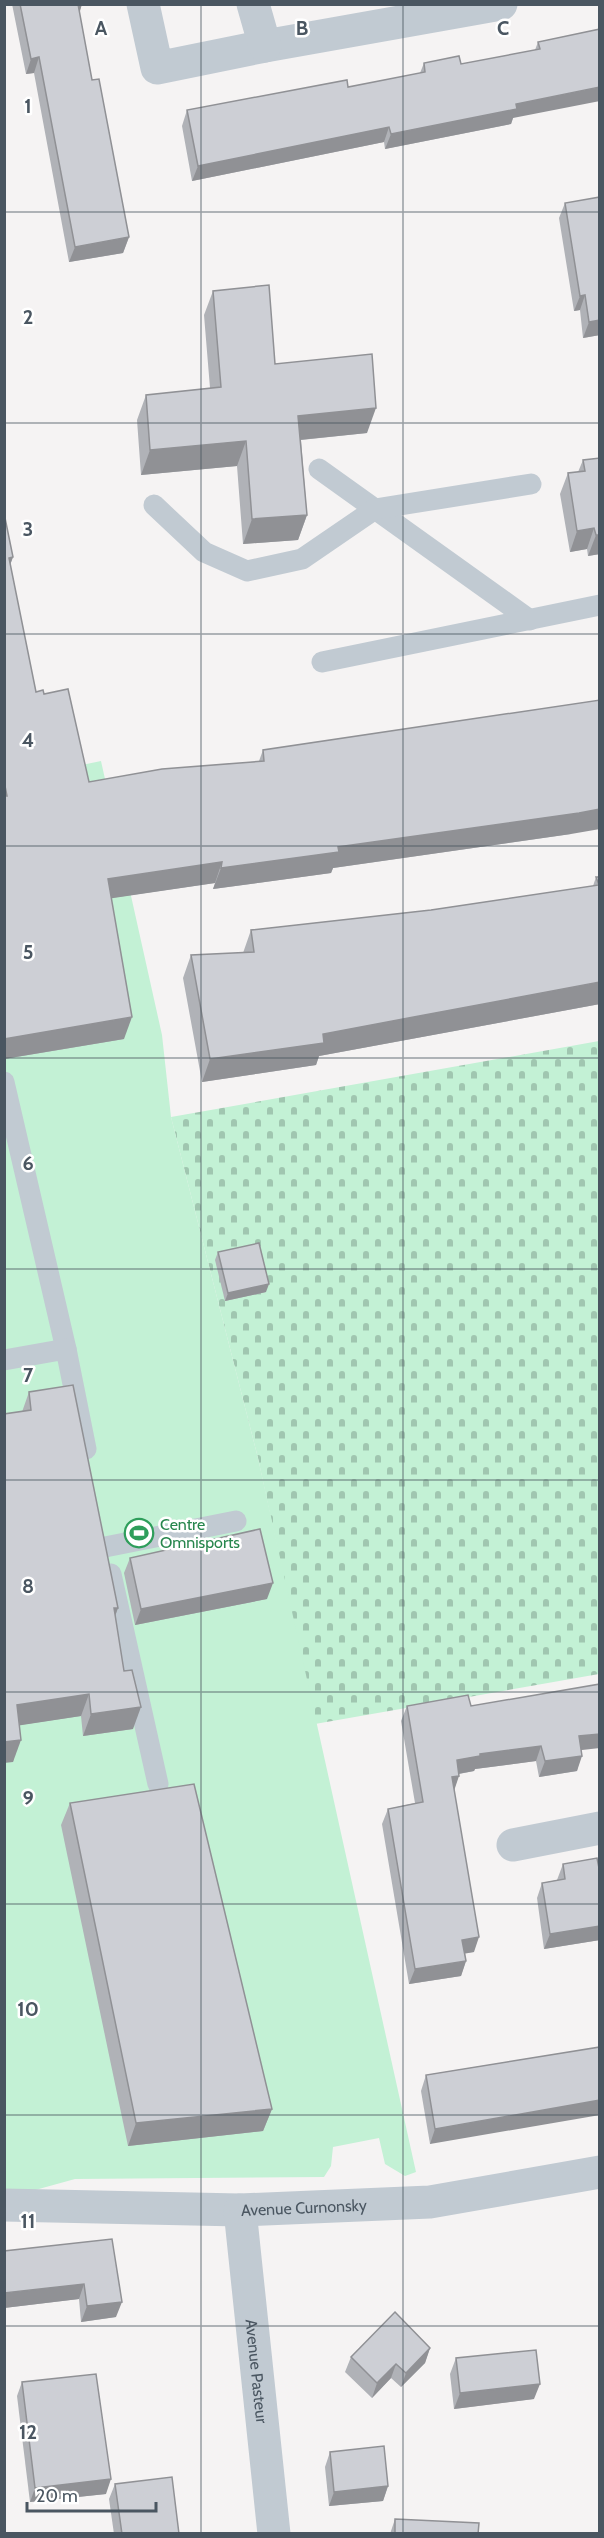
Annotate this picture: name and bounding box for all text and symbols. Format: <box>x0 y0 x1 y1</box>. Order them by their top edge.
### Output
text: A <box>95 16 108 40</box>
text: B <box>296 16 308 40</box>
text: C <box>497 16 509 40</box>
text: 1 <box>24 94 32 118</box>
text: 2 <box>23 305 33 329</box>
text: 3 <box>23 517 33 541</box>
text: 4 <box>22 728 34 752</box>
text: 5 <box>23 940 33 964</box>
text: 6 <box>22 1151 34 1175</box>
text: 7 <box>23 1363 34 1387</box>
place label: Centre Omnisports <box>160 1515 240 1552</box>
sports icon: Centre Omnisports <box>123 1517 155 1549</box>
text: 8 <box>22 1574 34 1598</box>
text: 9 <box>22 1786 34 1810</box>
text: 10 <box>17 1997 39 2021</box>
street label: Avenue Curnonsky <box>241 2195 367 2219</box>
text: 11 <box>21 2209 35 2233</box>
street label: Avenue Pasteur <box>242 2318 272 2425</box>
text: 12 <box>19 2420 37 2444</box>
scale bar <box>27 2475 156 2513</box>
text: 20 m <box>36 2485 78 2507</box>

